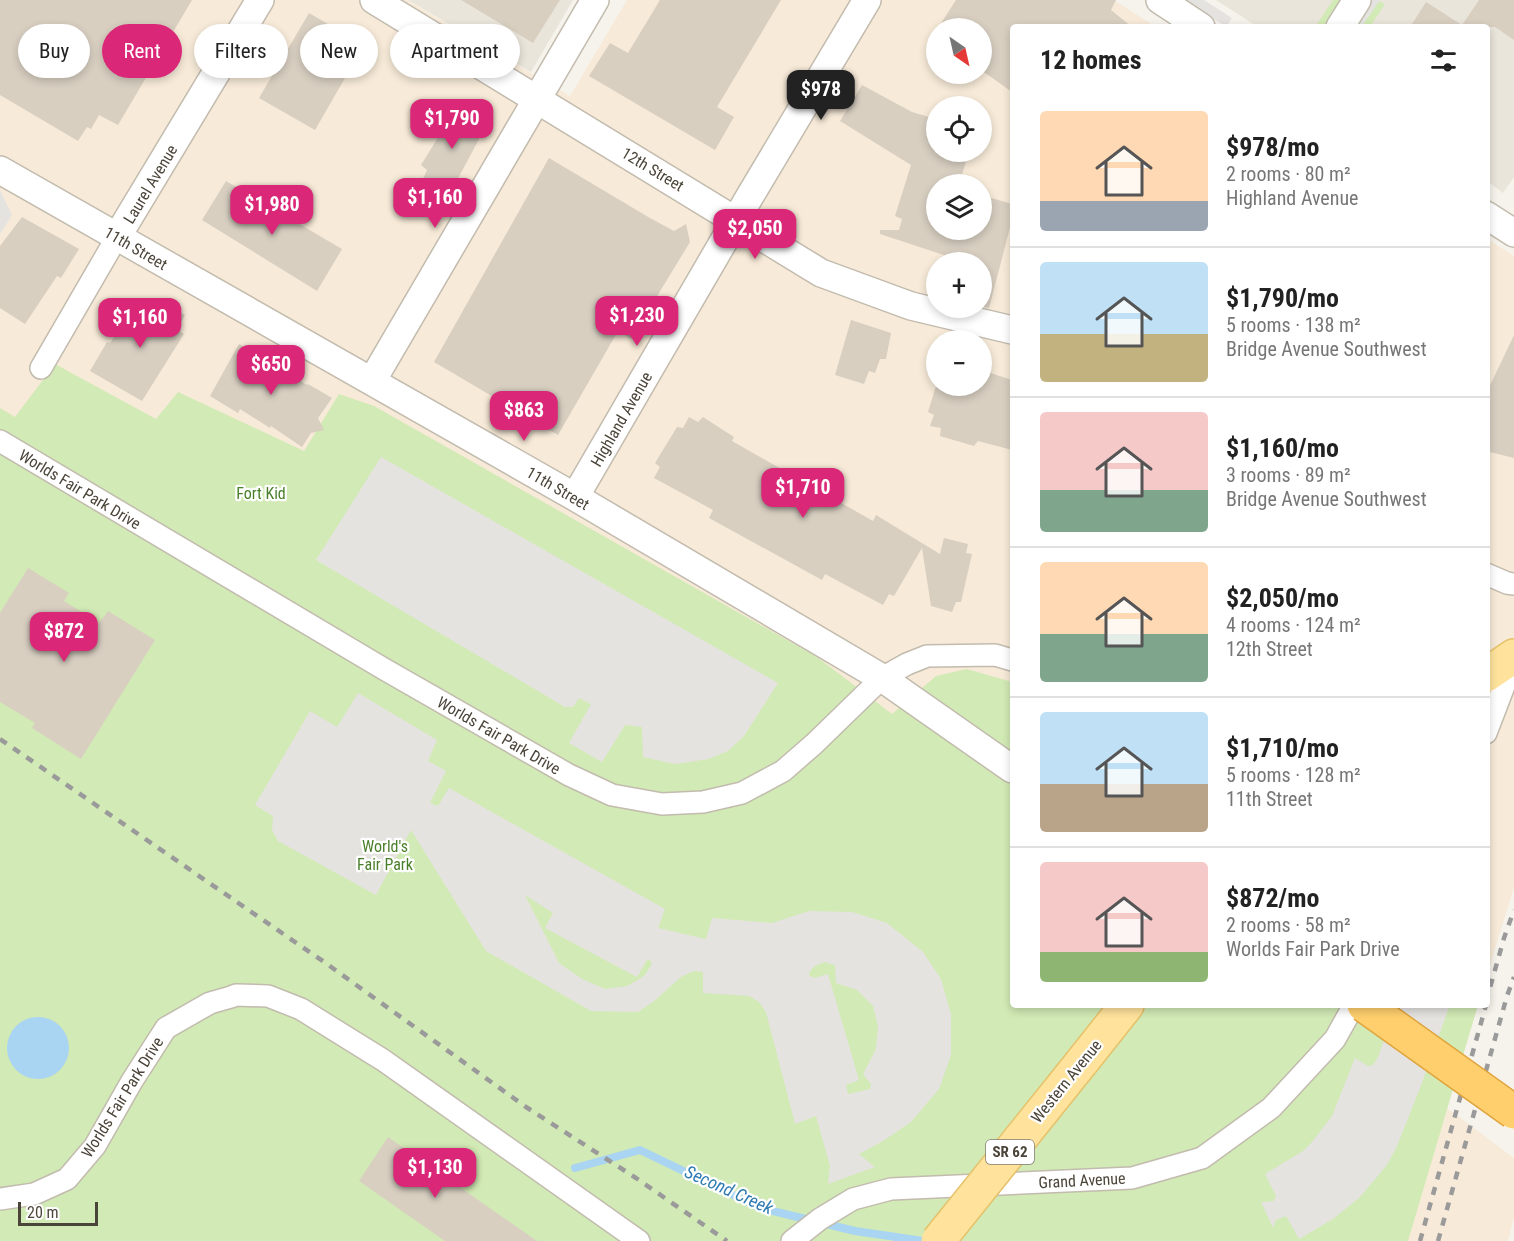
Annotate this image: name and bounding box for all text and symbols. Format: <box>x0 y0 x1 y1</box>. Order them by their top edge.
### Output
north arrow <box>926 18 992 84</box>
map controls <box>926 18 992 396</box>
chip: Buy <box>18 24 90 78</box>
chip: Rent <box>102 24 182 78</box>
chip: Filters <box>194 24 288 78</box>
chip: New <box>300 24 378 78</box>
chip: Apartment <box>390 24 520 78</box>
icon: filters <box>1427 44 1460 77</box>
text: 12 homes <box>1040 45 1142 75</box>
pin: $978 <box>785 70 857 121</box>
text: $978 <box>801 77 841 101</box>
button: locate <box>926 96 992 162</box>
pin: $1,790 <box>403 99 501 150</box>
text: $1,790 <box>424 106 480 130</box>
text: $978/mo <box>1226 132 1319 162</box>
icon: home <box>1088 135 1160 207</box>
street label: Laurel Avenue <box>119 141 181 227</box>
street label: 12th Street <box>618 143 688 196</box>
text: 2 rooms · 80 m² <box>1226 162 1351 186</box>
button: layers <box>926 174 992 240</box>
pin: $1,160 <box>386 178 484 229</box>
pin: $1,980 <box>223 185 321 236</box>
text: $1,160 <box>407 185 463 209</box>
text: Highland Avenue <box>1226 186 1358 210</box>
text: $1,980 <box>244 192 300 216</box>
pin: $2,050 <box>706 209 804 260</box>
text: $2,050 <box>727 216 783 240</box>
street label: 11th Street <box>101 223 171 274</box>
button: + <box>926 252 992 318</box>
text: $1,790/mo <box>1226 283 1339 313</box>
icon: home <box>1088 286 1160 358</box>
pin: $1,230 <box>588 296 686 347</box>
pin: $1,160 <box>91 298 189 349</box>
text: $1,230 <box>609 303 665 327</box>
text: $1,160 <box>112 305 168 329</box>
text: 5 rooms · 138 m² <box>1226 313 1361 337</box>
button: − <box>926 330 992 396</box>
text: Bridge Avenue Southwest <box>1226 337 1427 361</box>
pin: $650 <box>235 345 307 396</box>
text: $650 <box>251 352 291 376</box>
street label: Highland Avenue <box>587 369 656 470</box>
pin: $863 <box>488 391 560 442</box>
text: $863 <box>504 398 544 422</box>
text: $1,160/mo <box>1226 433 1339 463</box>
icon: home <box>1088 436 1160 508</box>
street label: Worlds Fair Park Drive <box>15 446 144 533</box>
street label: 11th Street <box>523 463 593 514</box>
text: 3 rooms · 89 m² <box>1226 463 1351 487</box>
pin: $1,710 <box>754 468 852 519</box>
text: $1,710 <box>775 475 831 499</box>
park label: Fort Kid <box>236 484 286 503</box>
text: Bridge Avenue Southwest <box>1226 487 1427 511</box>
text: $2,050/mo <box>1226 583 1339 613</box>
icon: home <box>1088 586 1160 658</box>
pin: $872 <box>28 612 100 663</box>
text: 4 rooms · 124 m² <box>1226 613 1361 637</box>
text: $872 <box>44 619 84 643</box>
text: 12th Street <box>1226 637 1313 661</box>
street label: Worlds Fair Park Drive <box>434 692 564 778</box>
text: $1,710/mo <box>1226 733 1339 763</box>
icon: home <box>1088 736 1160 808</box>
text: 5 rooms · 128 m² <box>1226 763 1361 787</box>
text: 11th Street <box>1226 787 1313 811</box>
park label: World's Fair Park <box>357 837 414 874</box>
text: $872/mo <box>1226 883 1319 913</box>
icon: home <box>1088 886 1160 958</box>
text: 2 rooms · 58 m² <box>1226 913 1351 937</box>
text: Worlds Fair Park Drive <box>1226 937 1400 961</box>
street label: Worlds Fair Park Drive <box>78 1033 167 1161</box>
street label: Western Avenue <box>1027 1036 1106 1127</box>
road number: SR 62 <box>986 1140 1034 1164</box>
pin: $1,130 <box>386 1148 484 1199</box>
text: $1,130 <box>407 1155 463 1179</box>
water label: Second Creek <box>682 1161 778 1219</box>
street label: Grand Avenue <box>1038 1169 1126 1192</box>
scale bar <box>18 1199 98 1226</box>
text: 20 m <box>27 1203 59 1222</box>

